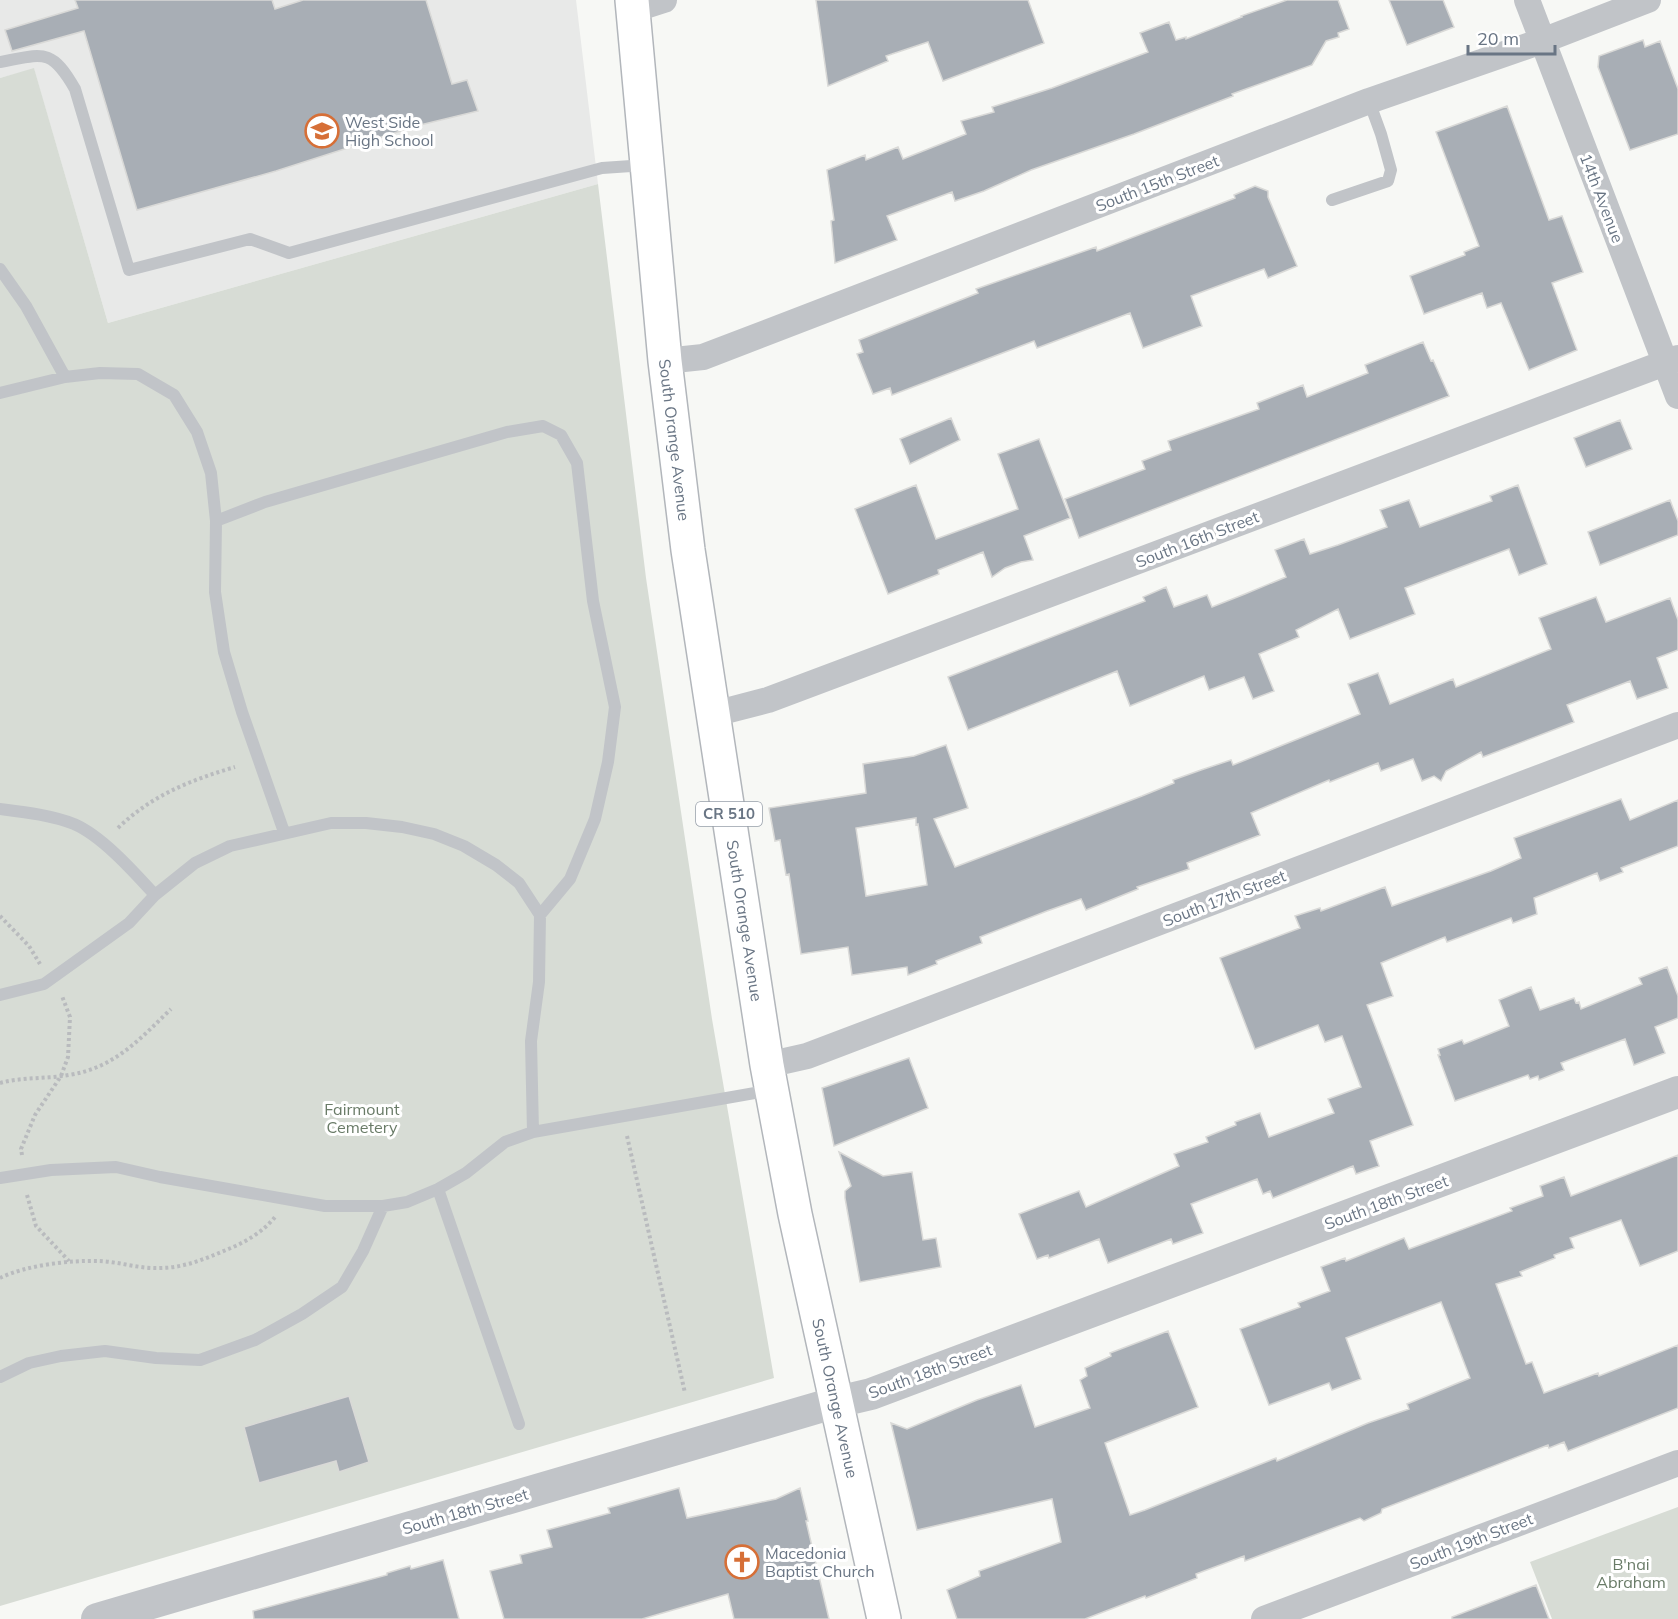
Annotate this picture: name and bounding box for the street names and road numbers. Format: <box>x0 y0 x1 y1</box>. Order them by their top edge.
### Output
street label: South 15th Street <box>1093 150 1222 216</box>
street label: 14th Avenue <box>1576 150 1628 246</box>
street label: South Orange Avenue <box>655 358 694 522</box>
street label: South 16th Street <box>1133 506 1262 572</box>
road number: CR 510 <box>696 802 762 826</box>
street label: South Orange Avenue <box>723 839 767 1003</box>
street label: South 17th Street <box>1160 865 1289 931</box>
street label: South 18th Street <box>1321 1170 1451 1234</box>
street label: South Orange Avenue <box>808 1316 863 1480</box>
street label: South 18th Street <box>865 1339 995 1403</box>
street label: South 18th Street <box>400 1483 531 1539</box>
street label: South 19th Street <box>1407 1508 1536 1574</box>

